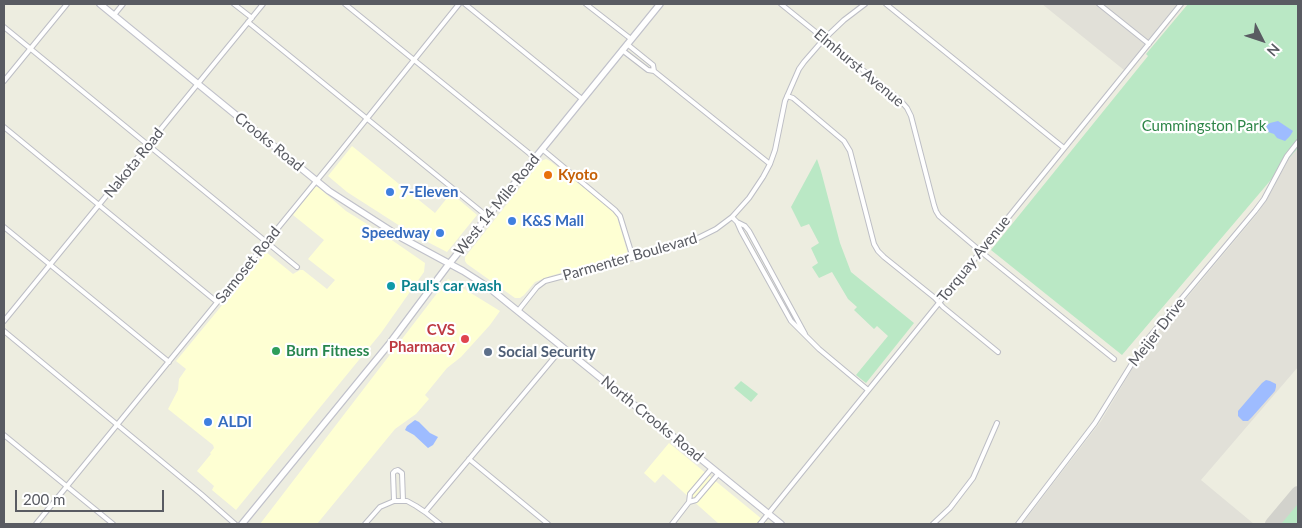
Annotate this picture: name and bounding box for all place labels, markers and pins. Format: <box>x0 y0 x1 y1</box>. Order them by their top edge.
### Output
place label: Kyoto <box>558 166 598 184</box>
marker: Kyoto <box>542 169 554 181</box>
place label: 7-Eleven <box>400 183 459 201</box>
marker: 7-Eleven <box>384 186 396 198</box>
place label: K&S Mall <box>522 212 584 230</box>
marker: K&S Mall <box>506 215 518 227</box>
place label: Speedway <box>362 224 430 242</box>
marker: Speedway <box>434 227 446 239</box>
place label: Paul's car wash <box>401 277 502 295</box>
marker: Paul's car wash <box>385 280 397 292</box>
place label: CVS Pharmacy <box>389 321 455 356</box>
marker: CVS Pharmacy <box>459 333 471 345</box>
place label: Burn Fitness <box>286 342 369 360</box>
place label: Social Security <box>498 343 596 361</box>
marker: Burn Fitness <box>270 345 282 357</box>
marker: Social Security <box>482 346 494 358</box>
place label: ALDI <box>218 413 252 431</box>
marker: ALDI <box>202 416 214 428</box>

